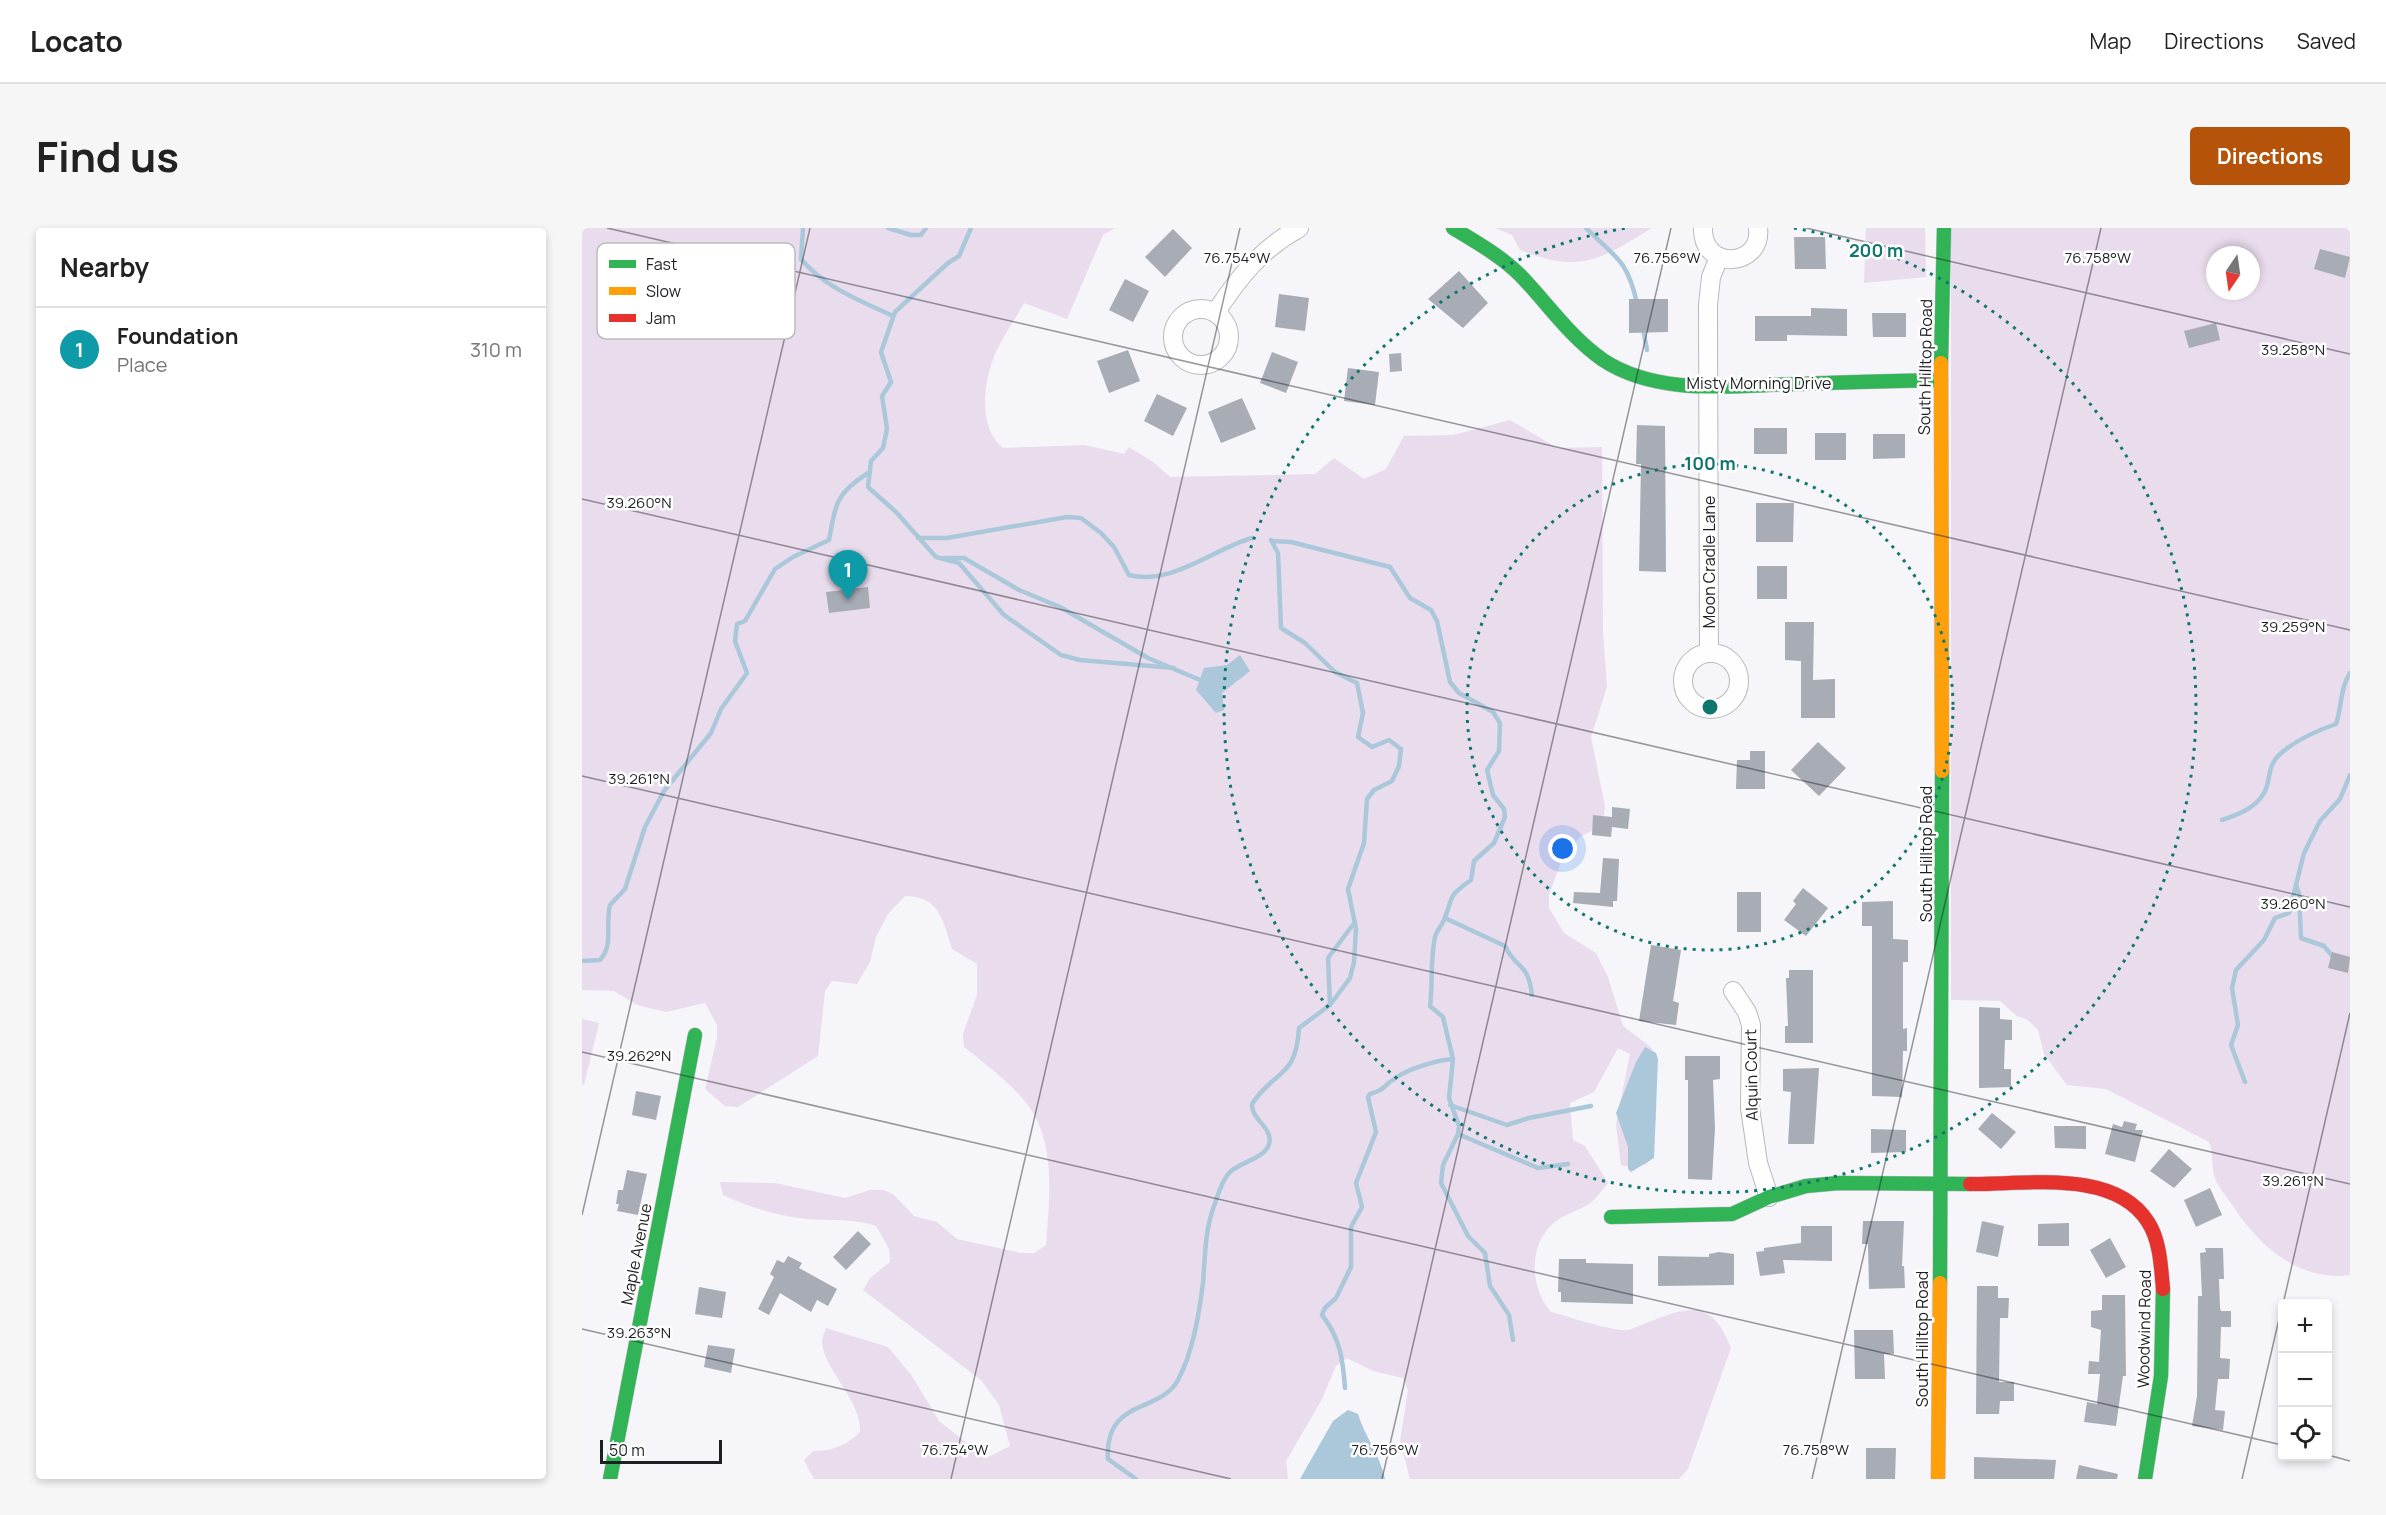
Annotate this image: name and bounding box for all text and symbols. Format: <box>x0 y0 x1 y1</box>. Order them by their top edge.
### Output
text: Locato <box>30 22 123 60</box>
text: Map <box>2090 27 2131 55</box>
text: Directions <box>2164 27 2264 55</box>
text: Saved <box>2297 27 2356 55</box>
text: Find us <box>36 127 179 185</box>
button: Directions <box>2190 127 2350 185</box>
text: 200 m <box>1849 238 1903 262</box>
legend <box>597 243 795 339</box>
north arrow <box>2206 246 2260 300</box>
text: 76.754°W <box>1204 247 1270 268</box>
text: 76.756°W <box>1634 247 1700 268</box>
text: 76.758°W <box>2065 247 2131 268</box>
text: Nearby <box>60 249 149 285</box>
text: Fast <box>646 253 677 275</box>
text: Slow <box>646 280 681 302</box>
street label: South Hilltop Road <box>1913 299 1937 435</box>
text: Jam <box>646 307 676 329</box>
text: Foundation <box>117 321 238 351</box>
text: 1 <box>75 336 84 363</box>
text: 310 m <box>470 336 522 363</box>
text: 39.258°N <box>2261 339 2325 360</box>
text: Place <box>117 351 167 378</box>
street label: Misty Morning Drive <box>1687 372 1831 394</box>
text: 100 m <box>1684 451 1736 475</box>
text: 39.260°N <box>606 492 672 513</box>
street label: Moon Cradle Lane <box>1698 496 1720 628</box>
pin: 1 <box>828 550 868 600</box>
text: 39.259°N <box>2261 616 2325 637</box>
centre of rings <box>1700 697 1720 717</box>
text: 39.261°N <box>608 768 670 789</box>
street label: South Hilltop Road <box>1915 786 1937 922</box>
your location <box>1548 834 1577 863</box>
text: 39.260°N <box>2260 893 2326 914</box>
street label: Alquin Court <box>1739 1029 1763 1121</box>
text: 39.262°N <box>607 1045 671 1066</box>
text: 39.261°N <box>2262 1170 2324 1191</box>
street label: Maple Avenue <box>615 1201 657 1307</box>
street label: Woodwind Road <box>2132 1270 2156 1388</box>
street label: South Hilltop Road <box>1911 1271 1933 1407</box>
map controls <box>2278 1299 2332 1461</box>
button: + <box>2278 1299 2332 1353</box>
text: 39.263°N <box>607 1322 671 1343</box>
button: − <box>2278 1353 2332 1407</box>
button: locate <box>2278 1407 2332 1461</box>
scale bar <box>600 1437 722 1464</box>
text: 50 m <box>609 1439 645 1461</box>
text: 76.754°W <box>922 1439 988 1460</box>
text: 76.756°W <box>1352 1439 1418 1460</box>
text: 76.758°W <box>1783 1439 1849 1460</box>

